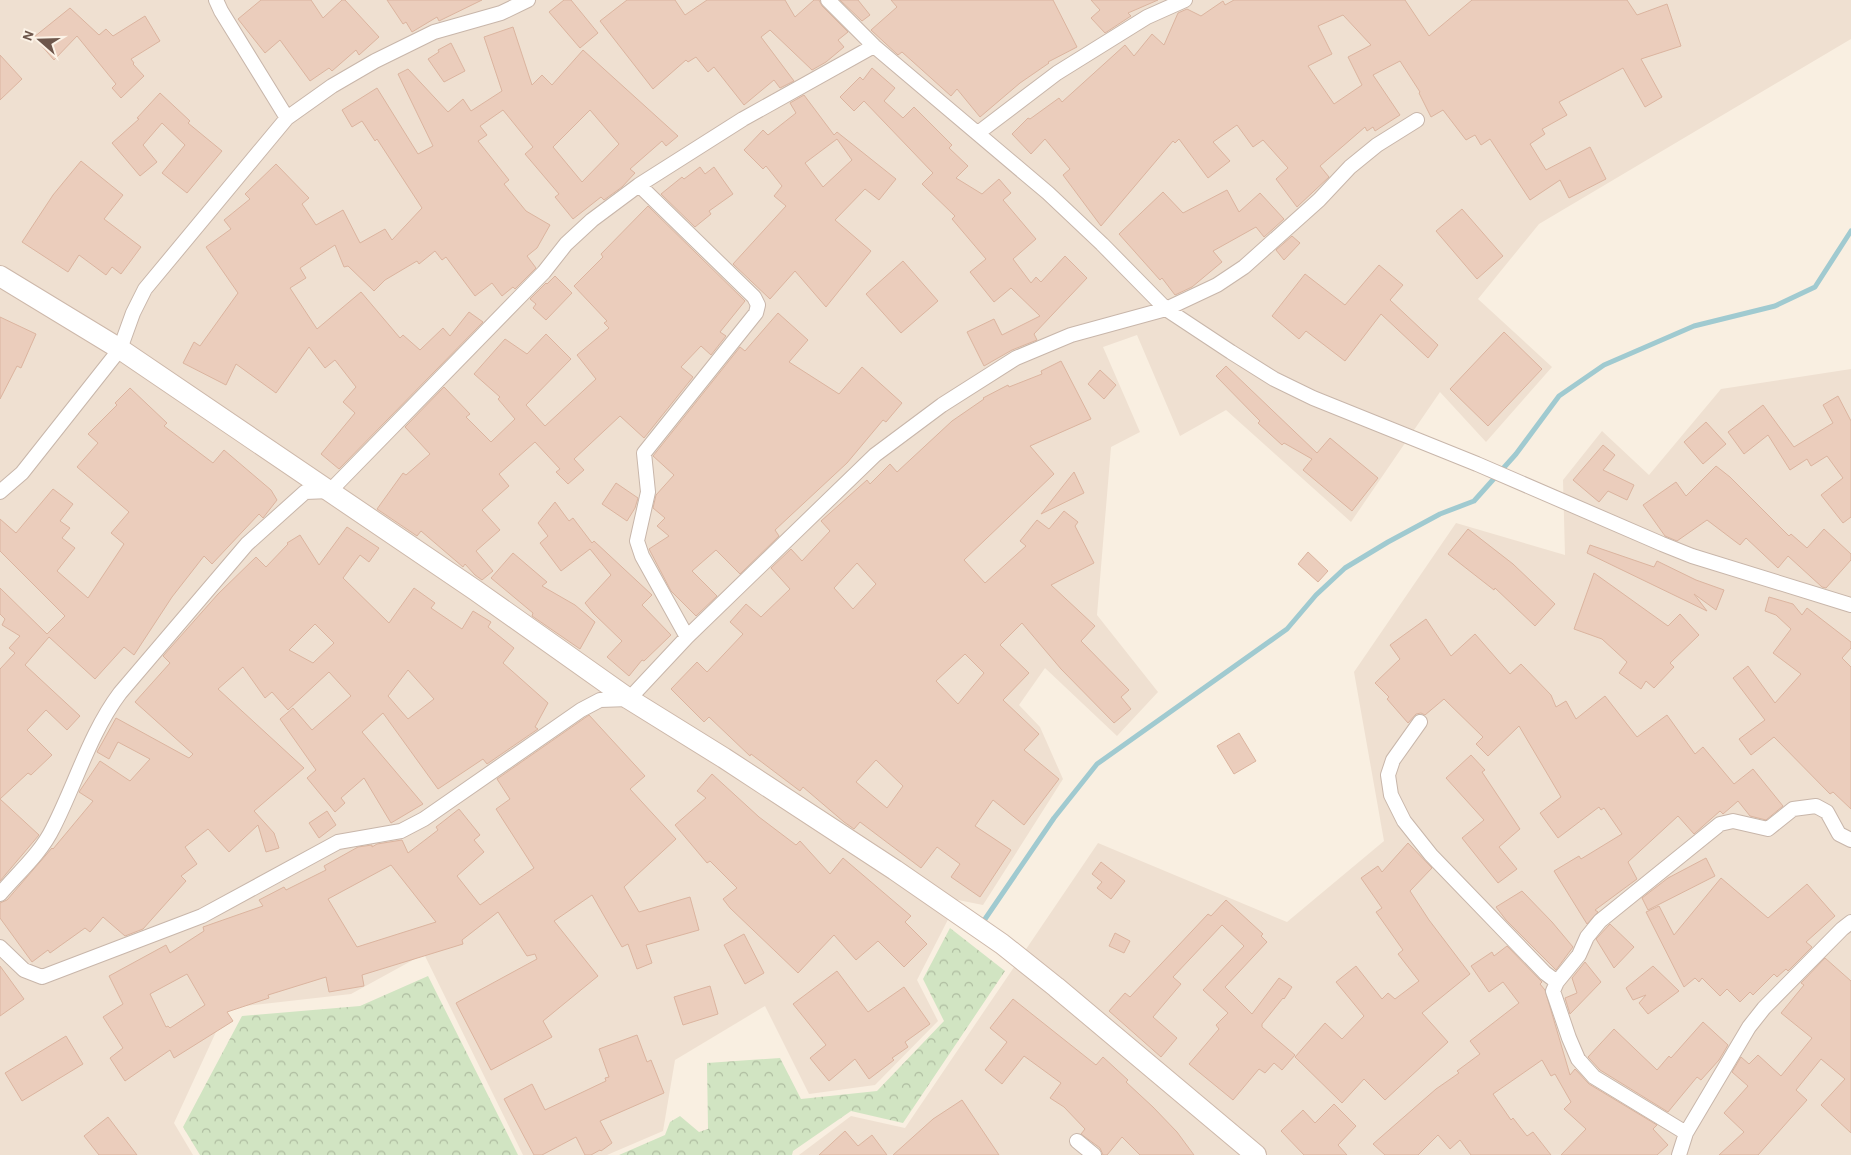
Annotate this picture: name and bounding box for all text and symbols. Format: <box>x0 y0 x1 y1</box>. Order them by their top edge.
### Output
north arrow <box>15 15 65 65</box>
text: N <box>20 29 37 43</box>

